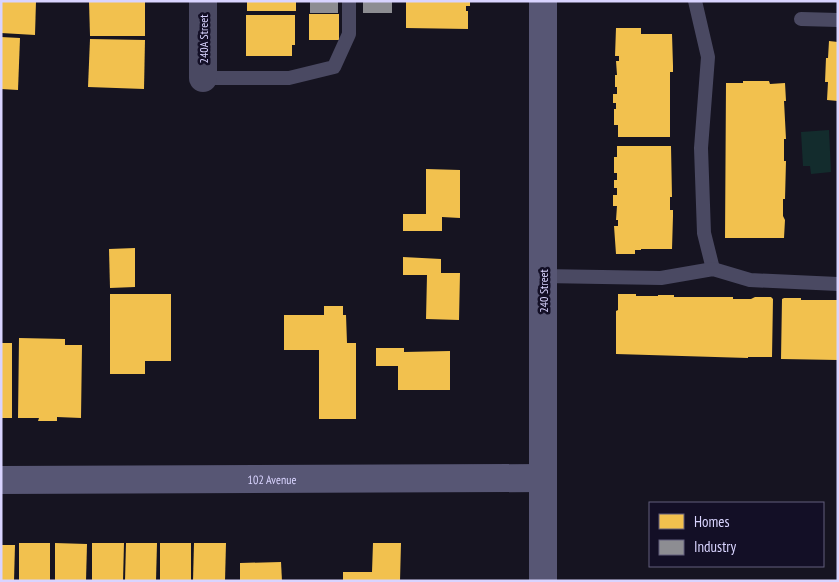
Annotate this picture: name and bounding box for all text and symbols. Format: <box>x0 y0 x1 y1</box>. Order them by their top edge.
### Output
street label: 240A Street <box>196 14 211 63</box>
street label: 240 Street <box>536 269 551 313</box>
street label: 102 Avenue <box>248 471 296 487</box>
legend <box>649 502 824 567</box>
text: Homes <box>694 512 730 531</box>
text: Industry <box>694 537 736 556</box>

